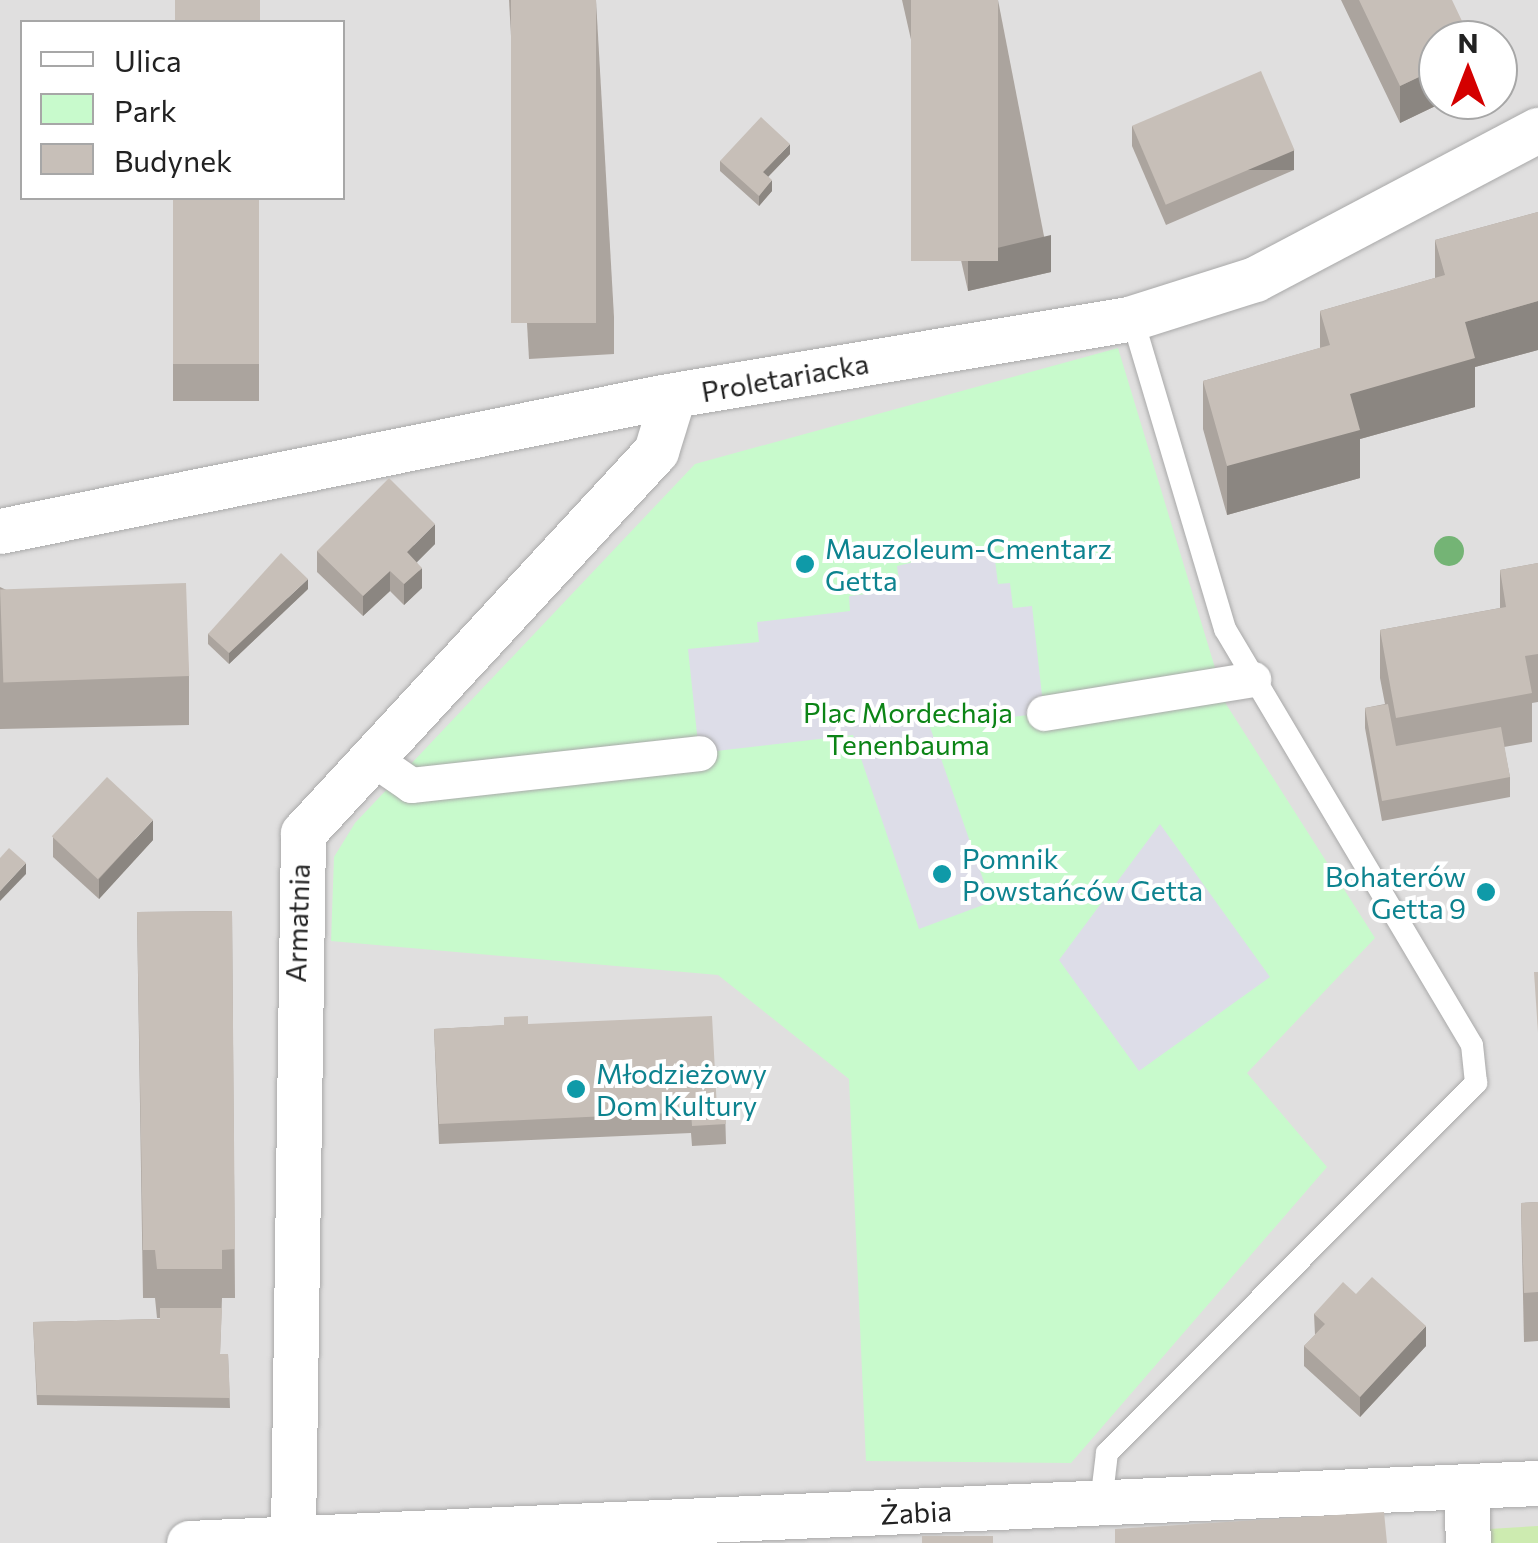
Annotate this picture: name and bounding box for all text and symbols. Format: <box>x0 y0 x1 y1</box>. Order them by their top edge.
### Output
legend <box>20 20 345 200</box>
north arrow <box>1418 20 1518 120</box>
text: N <box>1458 25 1479 59</box>
text: Ulica <box>114 41 182 78</box>
text: Park <box>114 91 177 128</box>
text: Budynek <box>114 141 232 178</box>
street label: Proletariacka <box>699 346 871 408</box>
place label: Mauzoleum-Cmentarz Getta <box>825 531 1112 597</box>
marker: Mauzoleum-Cmentarz Getta <box>794 553 816 575</box>
park label: Plac Mordechaja Tenenbauma <box>803 695 1013 761</box>
place label: Pomnik Powstańców Getta <box>962 841 1203 907</box>
place label: Bohaterów Getta 9 <box>1325 859 1466 925</box>
street label: Armatnia <box>278 863 316 983</box>
marker: Pomnik Powstańców Getta <box>931 863 953 885</box>
marker: Bohaterów Getta 9 <box>1475 881 1497 903</box>
place label: Młodzieżowy Dom Kultury <box>596 1056 767 1122</box>
marker: Młodzieżowy Dom Kultury <box>565 1078 587 1100</box>
street label: Żabia <box>879 1493 953 1531</box>

